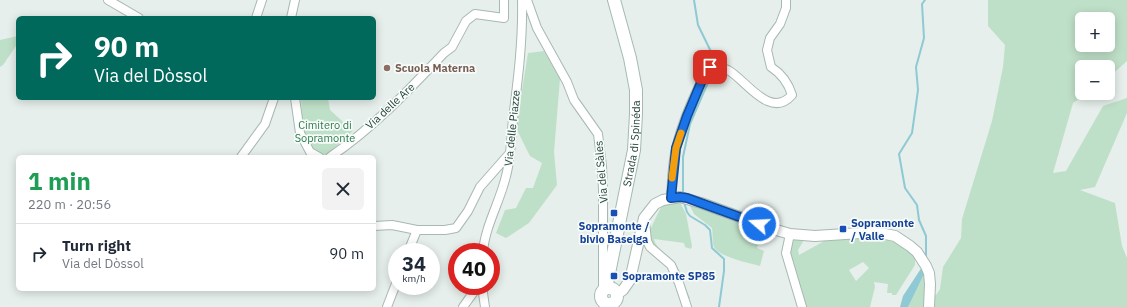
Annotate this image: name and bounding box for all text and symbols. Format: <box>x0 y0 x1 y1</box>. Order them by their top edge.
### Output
map controls <box>1075 12 1115 100</box>
button: + <box>1075 12 1115 52</box>
text: 90 m <box>94 28 159 65</box>
icon: right <box>28 32 80 84</box>
pin <box>693 50 727 84</box>
icon: arrive <box>699 56 721 78</box>
button: − <box>1075 60 1115 100</box>
place label: Scuola Materna <box>395 61 475 75</box>
marker: Scuola Materna <box>382 63 392 73</box>
text: Via del Dòssol <box>94 64 207 87</box>
street label: Via delle Are <box>363 80 417 132</box>
street label: Via delle Piazze <box>501 89 523 167</box>
street label: Strada di Spinéda <box>620 100 643 188</box>
park label: Cimitero di Sopramonte <box>295 118 355 145</box>
street label: Via del Sàles <box>591 140 611 204</box>
text: 1 min <box>28 165 91 197</box>
button: close <box>322 168 364 210</box>
text: 220 m · 20:56 <box>28 196 111 213</box>
position arrow <box>738 203 780 245</box>
marker: Sopramonte / bivio Baselga <box>609 208 619 218</box>
place label: Sopramonte / Valle <box>851 216 914 243</box>
place label: Sopramonte / bivio Baselga <box>579 219 649 246</box>
marker: Sopramonte / Valle <box>838 224 848 234</box>
text: Turn right <box>62 236 131 255</box>
icon: right <box>28 243 50 265</box>
speed limit sign: 40 <box>448 243 500 295</box>
text: 90 m <box>329 244 364 263</box>
text: 34 <box>402 250 426 277</box>
text: Via del Dòssol <box>62 255 144 272</box>
place label: Sopramonte SP85 <box>622 269 716 283</box>
marker: Sopramonte SP85 <box>609 271 619 281</box>
text: km/h <box>402 272 426 285</box>

